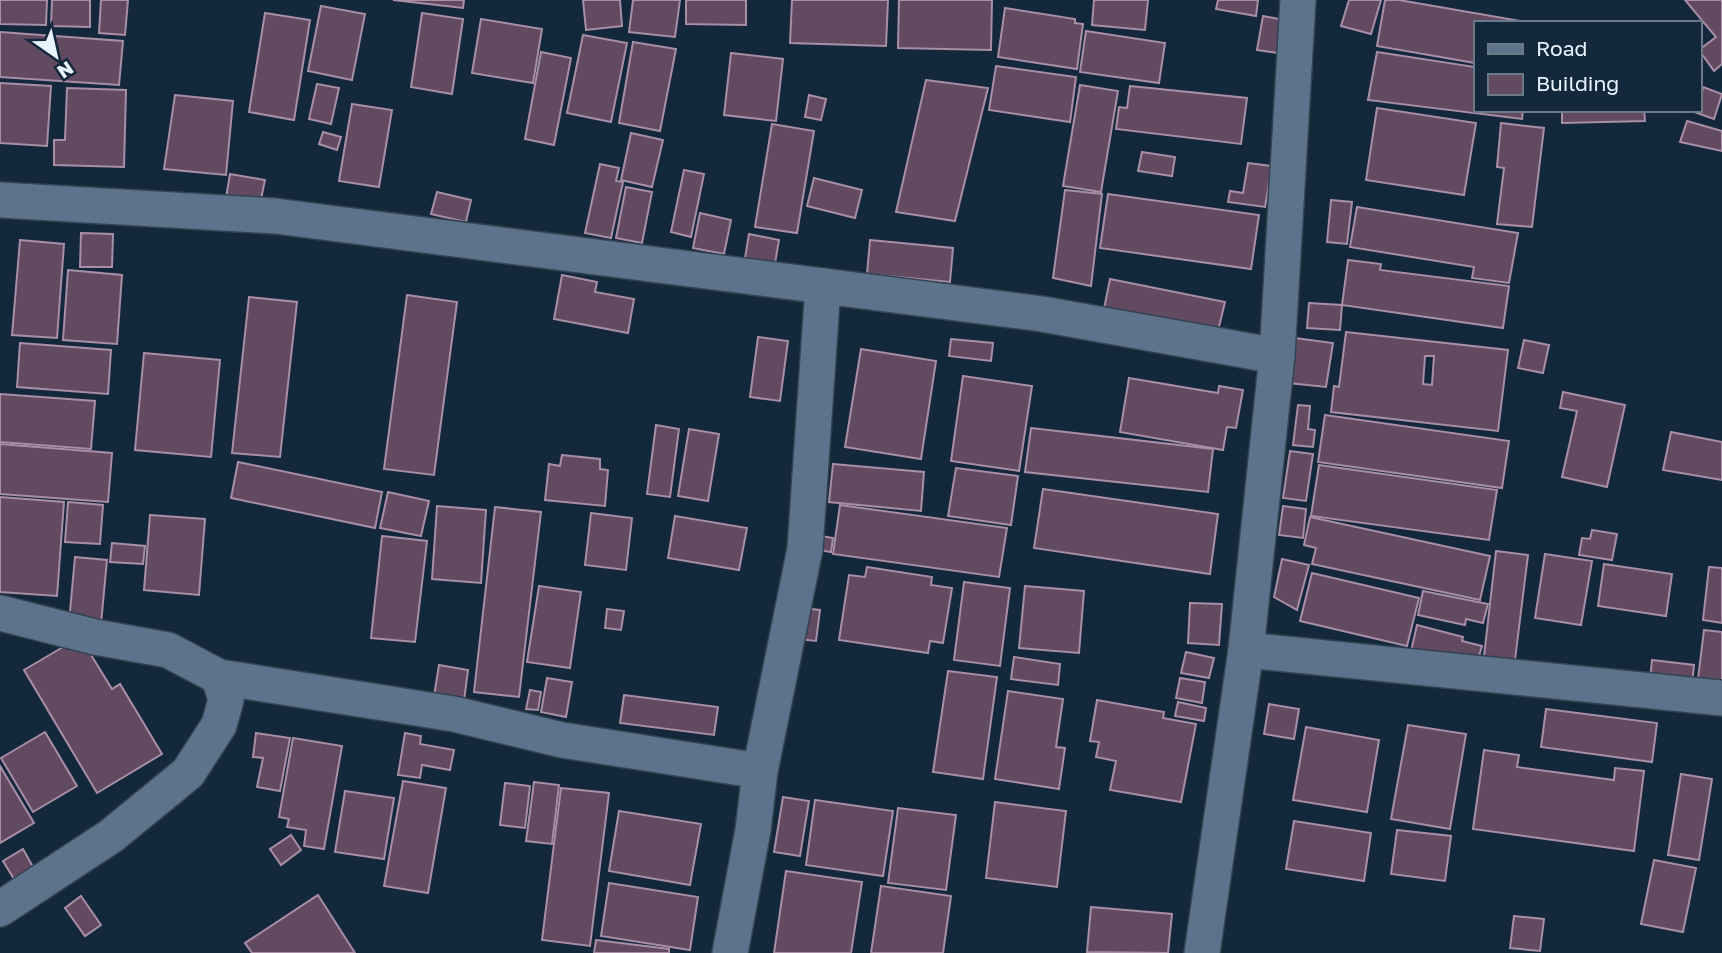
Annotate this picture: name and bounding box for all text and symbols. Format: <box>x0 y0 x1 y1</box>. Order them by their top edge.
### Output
north arrow <box>21 21 91 91</box>
legend <box>1474 21 1701 112</box>
text: Road <box>1536 35 1587 61</box>
text: N <box>53 57 78 84</box>
text: Building <box>1536 70 1619 96</box>

